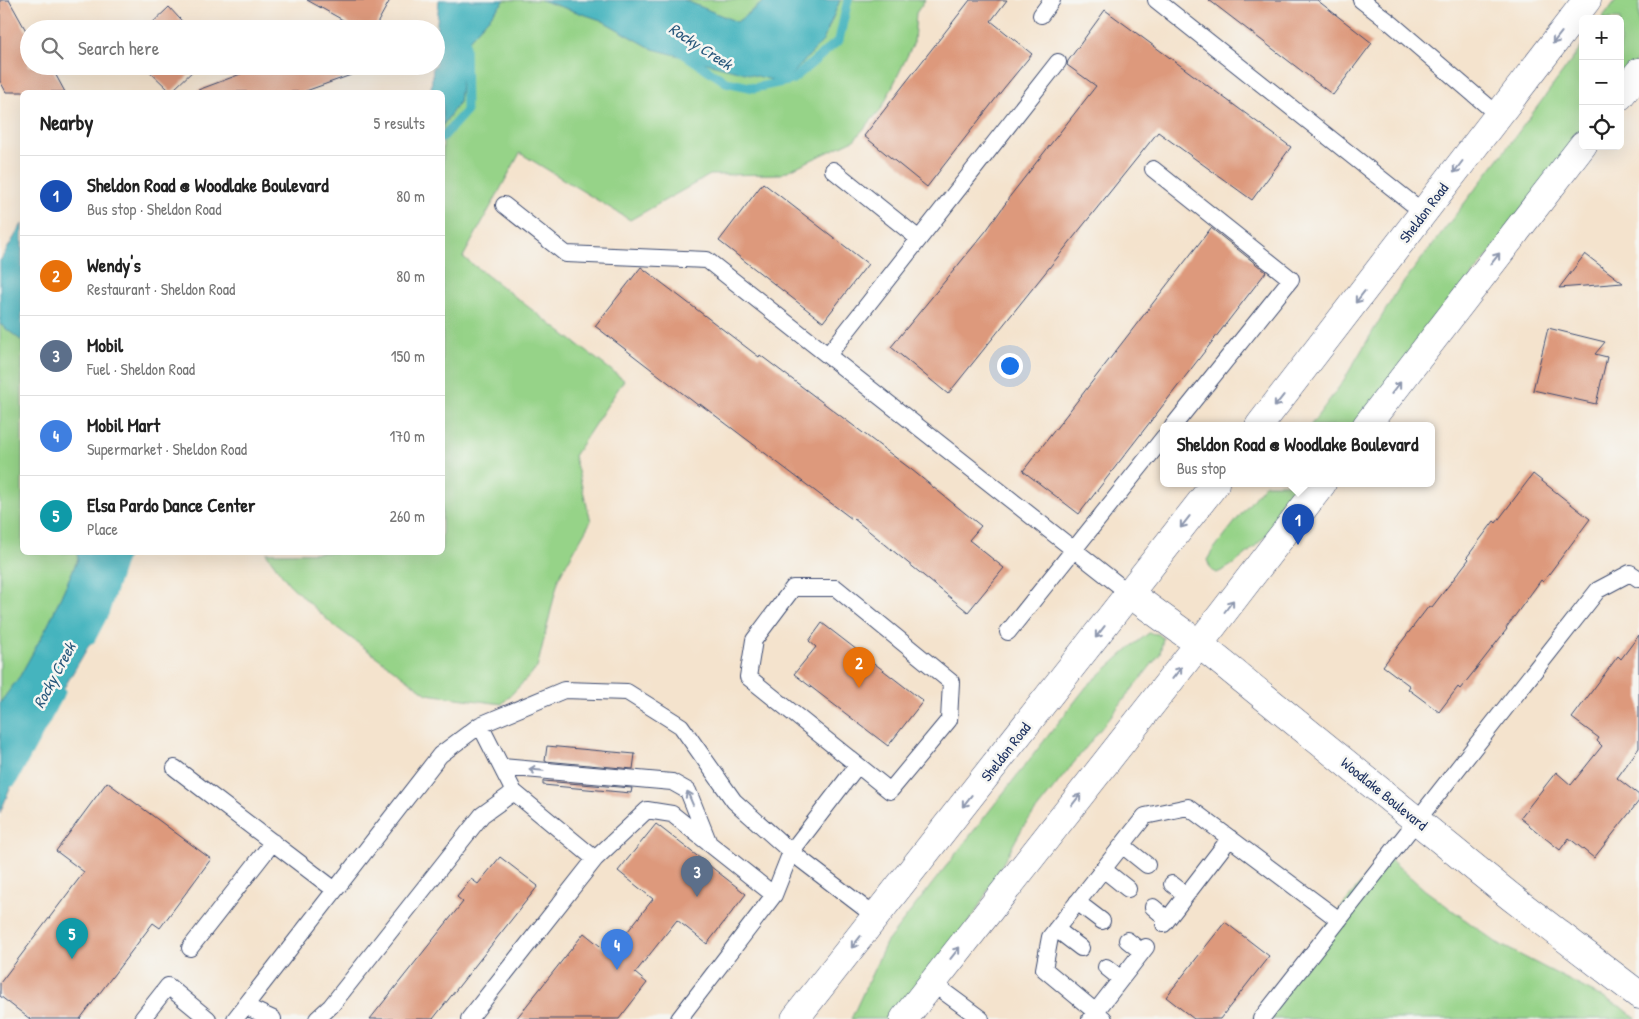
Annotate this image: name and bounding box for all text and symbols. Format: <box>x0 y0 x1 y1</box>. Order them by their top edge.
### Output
map controls <box>1579 15 1624 150</box>
button: + <box>1579 15 1624 60</box>
water label: Rocky Creek <box>665 17 738 75</box>
search box <box>20 20 445 75</box>
one-way arrow <box>1552 32 1563 45</box>
icon: search <box>38 34 66 62</box>
text: Search here <box>78 35 159 61</box>
button: − <box>1579 60 1624 105</box>
button: locate <box>1579 105 1624 150</box>
text: Nearby <box>40 108 93 137</box>
text: 5 results <box>374 112 425 134</box>
one-way arrow <box>1453 160 1464 174</box>
text: Sheldon Road @ Woodlake Boulevard <box>87 172 329 198</box>
street label: Sheldon Road <box>1394 178 1453 247</box>
text: 1 <box>53 185 59 207</box>
text: 80 m <box>396 185 425 207</box>
text: Bus stop · Sheldon Road <box>87 198 221 220</box>
text: Wendy's <box>87 252 141 278</box>
one-way arrow <box>1490 252 1500 266</box>
text: 2 <box>52 265 60 287</box>
text: 80 m <box>396 265 425 287</box>
text: Restaurant · Sheldon Road <box>87 278 235 300</box>
one-way arrow <box>1354 290 1365 303</box>
text: Mobil <box>87 332 123 358</box>
text: 3 <box>52 345 60 367</box>
text: 150 m <box>391 345 425 367</box>
your location <box>997 353 1023 379</box>
text: Fuel · Sheldon Road <box>87 358 195 380</box>
one-way arrow <box>1391 381 1401 395</box>
one-way arrow <box>1274 394 1285 407</box>
text: Mobil Mart <box>87 412 160 438</box>
popup <box>1160 422 1435 487</box>
text: 4 <box>53 425 59 447</box>
text: 170 m <box>390 425 425 447</box>
text: Sheldon Road @ Woodlake Boulevard <box>1177 431 1418 457</box>
text: Supermarket · Sheldon Road <box>87 438 247 460</box>
text: Bus stop <box>1177 457 1226 479</box>
text: Elsa Pardo Dance Center <box>87 492 255 518</box>
pin: 1 <box>1282 504 1314 545</box>
text: 5 <box>53 505 59 527</box>
text: 260 m <box>389 505 425 527</box>
one-way arrow <box>1180 515 1191 528</box>
text: Place <box>87 518 118 540</box>
one-way arrow <box>1223 600 1234 613</box>
one-way arrow <box>1095 625 1105 639</box>
water label: Rocky Creek <box>28 637 81 712</box>
pin: 2 <box>843 647 875 688</box>
one-way arrow <box>1171 666 1182 679</box>
street label: Sheldon Road <box>976 718 1035 786</box>
street label: Woodlake Boulevard <box>1337 752 1432 835</box>
one-way arrow <box>528 765 544 775</box>
one-way arrow <box>685 791 695 806</box>
one-way arrow <box>962 794 972 808</box>
one-way arrow <box>1071 794 1082 807</box>
pin: 3 <box>681 856 713 897</box>
pin: 5 <box>56 918 88 959</box>
pin: 4 <box>601 929 633 970</box>
one-way arrow <box>850 935 861 948</box>
one-way arrow <box>950 947 961 960</box>

